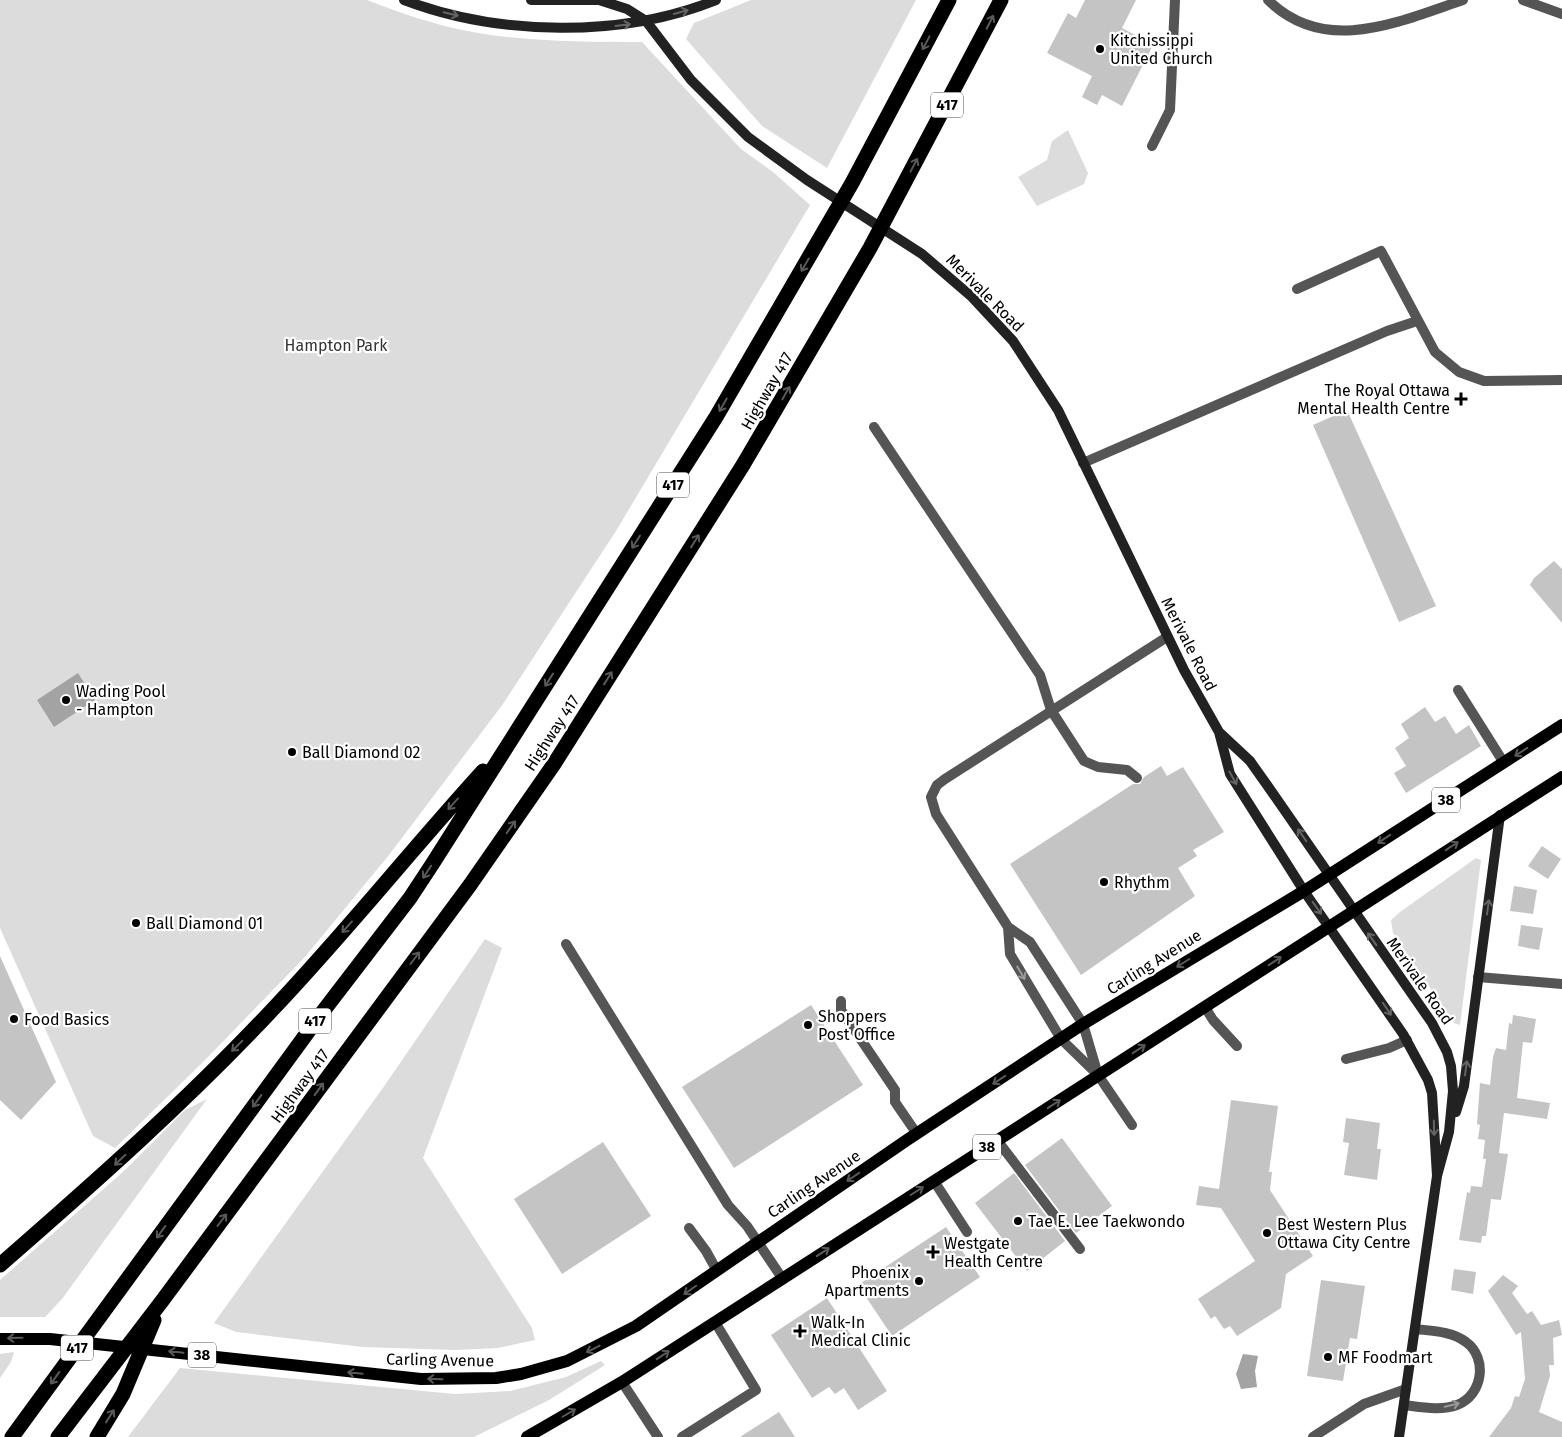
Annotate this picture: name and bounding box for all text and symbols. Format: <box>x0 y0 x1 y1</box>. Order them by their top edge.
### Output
one-way arrow <box>673 6 689 16</box>
one-way arrow <box>442 10 458 19</box>
one-way arrow <box>986 15 995 30</box>
one-way arrow <box>615 20 631 30</box>
place label: Kitchissippi United Church <box>1110 31 1213 68</box>
one-way arrow <box>921 35 930 50</box>
marker: Kitchissippi United Church <box>1094 43 1106 55</box>
road number: 417 <box>931 92 963 118</box>
one-way arrow <box>909 158 919 173</box>
street label: Merivale Road <box>942 250 1028 336</box>
one-way arrow <box>799 257 809 271</box>
park label: Hampton Park <box>285 336 388 355</box>
street label: Highway 417 <box>737 349 797 433</box>
place label: The Royal Ottawa Mental Health Centre <box>1297 381 1450 418</box>
one-way arrow <box>781 386 791 401</box>
marker: The Royal Ottawa Mental Health Centre <box>1454 392 1468 406</box>
one-way arrow <box>718 398 728 413</box>
road number: 417 <box>657 472 689 498</box>
one-way arrow <box>690 534 700 548</box>
one-way arrow <box>631 535 641 549</box>
street label: Merivale Road <box>1157 594 1221 694</box>
one-way arrow <box>544 672 554 686</box>
one-way arrow <box>603 672 613 686</box>
place label: Wading Pool - Hampton <box>76 682 166 719</box>
street label: Highway 417 <box>520 692 584 774</box>
marker: Wading Pool - Hampton <box>60 694 72 706</box>
place label: Ball Diamond 02 <box>302 743 420 762</box>
marker: Ball Diamond 02 <box>286 746 298 758</box>
one-way arrow <box>1514 746 1528 757</box>
one-way arrow <box>1228 771 1238 786</box>
road number: 38 <box>1432 788 1460 812</box>
one-way arrow <box>447 797 459 810</box>
one-way arrow <box>506 820 516 834</box>
one-way arrow <box>1297 828 1307 842</box>
one-way arrow <box>1378 835 1392 845</box>
one-way arrow <box>1445 841 1459 851</box>
one-way arrow <box>422 865 432 879</box>
place label: Rhythm <box>1114 873 1170 892</box>
marker: Rhythm <box>1098 876 1110 888</box>
one-way arrow <box>1483 899 1493 915</box>
one-way arrow <box>1312 901 1322 915</box>
place label: Ball Diamond 01 <box>146 914 263 933</box>
marker: Ball Diamond 01 <box>130 917 142 929</box>
one-way arrow <box>342 921 353 934</box>
street label: Carling Avenue <box>1103 925 1205 999</box>
one-way arrow <box>1367 932 1377 946</box>
street label: Merivale Road <box>1383 934 1457 1028</box>
one-way arrow <box>410 952 421 965</box>
one-way arrow <box>1268 955 1282 965</box>
one-way arrow <box>1176 958 1190 968</box>
one-way arrow <box>1017 965 1027 979</box>
one-way arrow <box>1382 1002 1392 1016</box>
place label: Shoppers Post Office <box>818 1007 895 1044</box>
road number: 417 <box>299 1008 331 1034</box>
place label: Food Basics <box>24 1010 109 1029</box>
marker: Food Basics <box>8 1013 20 1025</box>
marker: Shoppers Post Office <box>802 1019 814 1031</box>
one-way arrow <box>231 1040 243 1052</box>
one-way arrow <box>1132 1044 1146 1054</box>
street label: Highway 417 <box>267 1045 333 1127</box>
one-way arrow <box>1461 1060 1471 1076</box>
one-way arrow <box>992 1075 1006 1085</box>
one-way arrow <box>314 1082 324 1096</box>
one-way arrow <box>252 1094 262 1108</box>
one-way arrow <box>1047 1098 1061 1108</box>
one-way arrow <box>1429 1120 1439 1136</box>
road number: 38 <box>973 1134 1001 1160</box>
street label: Carling Avenue <box>764 1146 864 1222</box>
one-way arrow <box>114 1154 127 1166</box>
one-way arrow <box>846 1172 860 1182</box>
one-way arrow <box>910 1186 924 1196</box>
place label: Tae E. Lee Taekwondo <box>1028 1212 1185 1231</box>
one-way arrow <box>217 1213 227 1227</box>
marker: Tae E. Lee Taekwondo <box>1012 1215 1024 1227</box>
place label: Best Western Plus Ottawa City Centre <box>1277 1215 1411 1252</box>
one-way arrow <box>156 1225 166 1239</box>
marker: Best Western Plus Ottawa City Centre <box>1261 1227 1273 1239</box>
place label: Westgate Health Centre <box>944 1234 1043 1271</box>
marker: Westgate Health Centre <box>926 1245 940 1259</box>
one-way arrow <box>815 1247 829 1257</box>
place label: Phoenix Apartments <box>825 1263 909 1300</box>
marker: Phoenix Apartments <box>913 1275 925 1287</box>
one-way arrow <box>683 1285 697 1295</box>
place label: Walk-In Medical Clinic <box>811 1313 911 1350</box>
marker: Walk-In Medical Clinic <box>793 1324 807 1338</box>
one-way arrow <box>7 1334 23 1343</box>
road number: 417 <box>61 1336 93 1360</box>
road number: 38 <box>188 1342 216 1368</box>
one-way arrow <box>585 1345 600 1355</box>
one-way arrow <box>169 1347 185 1357</box>
place label: MF Foodmart <box>1338 1348 1433 1367</box>
street label: Carling Avenue <box>386 1350 494 1370</box>
one-way arrow <box>656 1350 670 1361</box>
marker: MF Foodmart <box>1322 1351 1334 1363</box>
one-way arrow <box>347 1368 363 1378</box>
one-way arrow <box>50 1371 60 1385</box>
one-way arrow <box>427 1375 443 1384</box>
one-way arrow <box>1444 1400 1460 1409</box>
one-way arrow <box>562 1407 576 1417</box>
one-way arrow <box>105 1409 115 1423</box>

